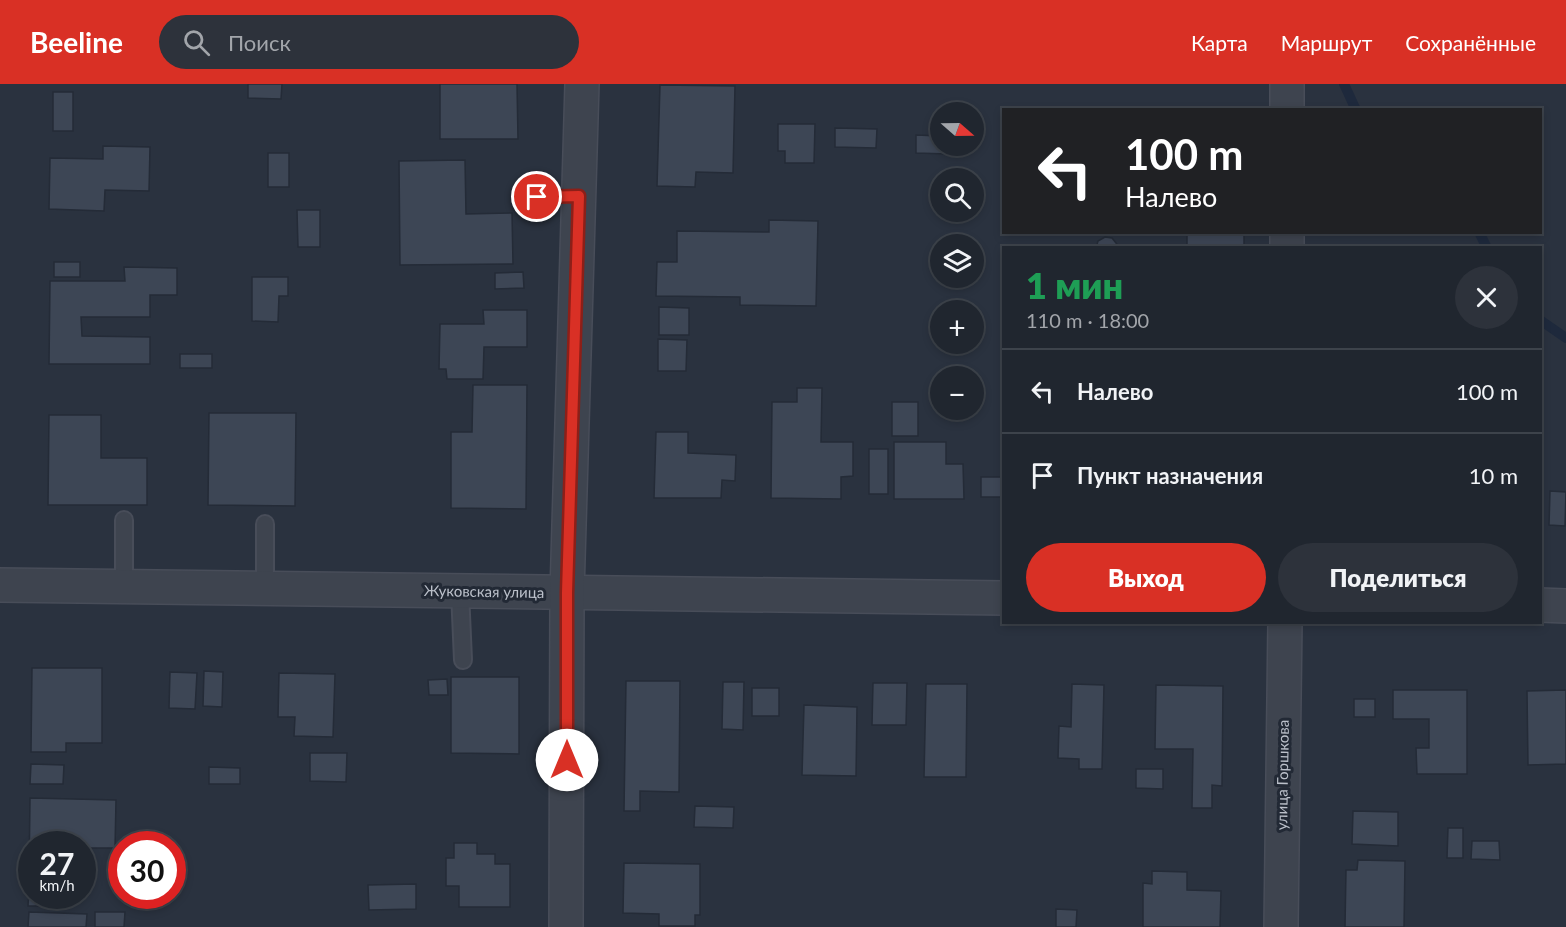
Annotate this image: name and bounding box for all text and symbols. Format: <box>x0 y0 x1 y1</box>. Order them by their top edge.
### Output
search box <box>159 15 579 69</box>
text: Beeline <box>30 25 123 59</box>
icon: search <box>180 26 213 59</box>
text: Поиск <box>228 29 291 56</box>
text: Карта <box>1191 30 1248 55</box>
text: Маршрут <box>1281 30 1372 55</box>
text: Сохранённые <box>1405 30 1536 55</box>
north arrow <box>930 102 984 156</box>
map controls <box>930 102 984 420</box>
text: 100 m <box>1125 129 1243 179</box>
icon: left <box>1026 132 1104 210</box>
button: search <box>930 168 984 222</box>
pin <box>511 171 562 222</box>
icon: arrive <box>520 180 553 213</box>
text: Налево <box>1125 180 1217 213</box>
button: layers <box>930 234 984 288</box>
text: 1 мин <box>1026 263 1123 307</box>
button: close <box>1455 266 1518 329</box>
button: + <box>930 300 984 354</box>
text: 110 m · 18:00 <box>1026 308 1149 332</box>
button: − <box>930 366 984 420</box>
icon: left <box>1026 375 1059 408</box>
text: Налево <box>1077 378 1153 405</box>
text: 100 m <box>1456 378 1518 405</box>
icon: arrive <box>1026 459 1059 492</box>
text: Пункт назначения <box>1077 462 1263 489</box>
text: 10 m <box>1469 462 1518 489</box>
button: Выход <box>1026 543 1266 612</box>
button: Поделиться <box>1278 543 1518 612</box>
street label: Жуковская улица <box>424 581 544 601</box>
street label: улица Горшкова <box>1272 720 1292 830</box>
position arrow <box>535 728 599 792</box>
speed limit sign: 30 <box>108 831 186 909</box>
text: 27 <box>40 845 74 881</box>
text: km/h <box>39 876 75 894</box>

